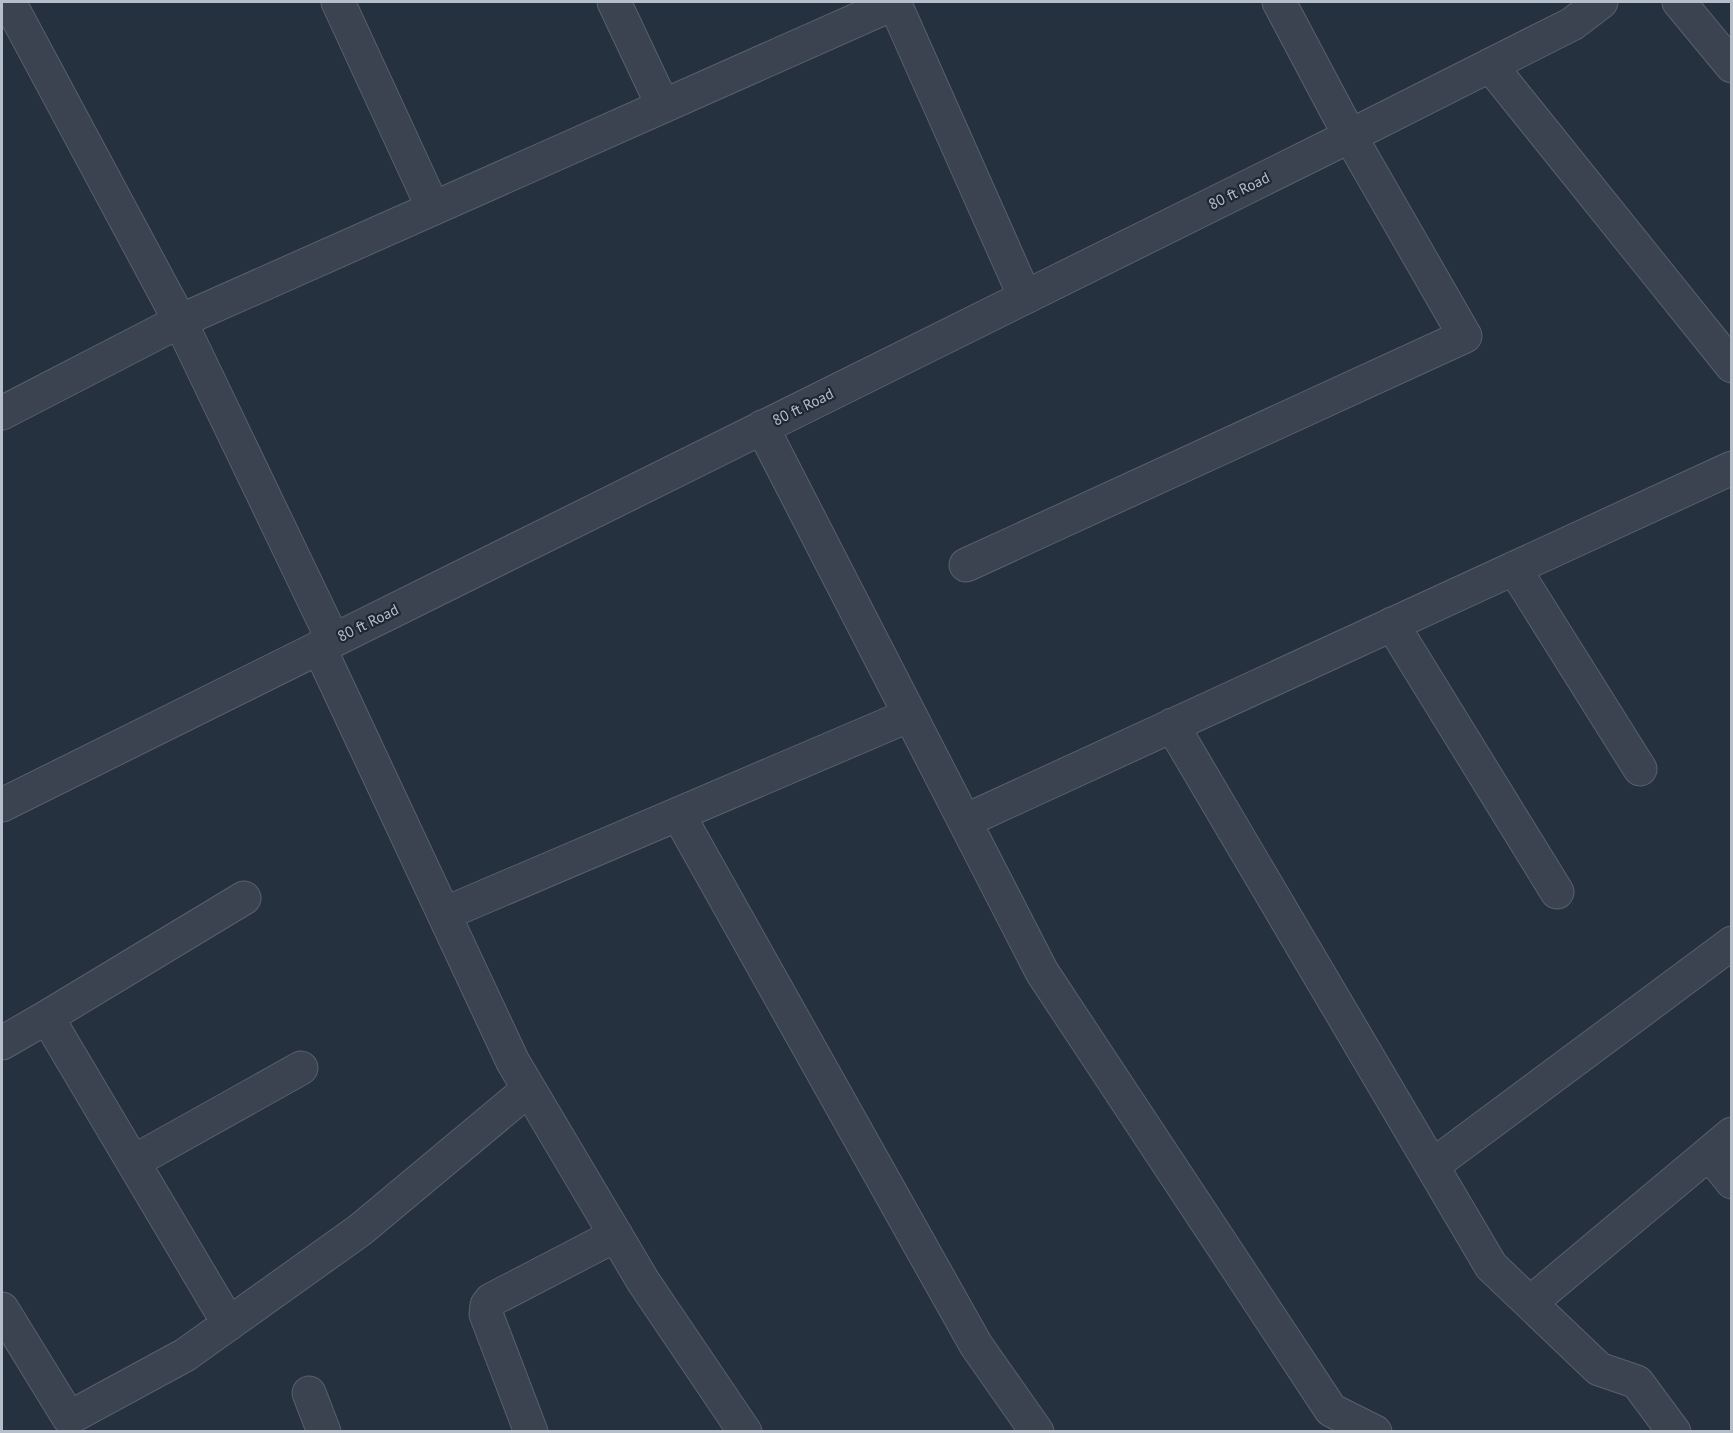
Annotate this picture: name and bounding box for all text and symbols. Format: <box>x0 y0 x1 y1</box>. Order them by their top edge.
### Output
street label: 80 ft Road <box>1205 168 1272 214</box>
street label: 80 ft Road <box>769 384 836 430</box>
street label: 80 ft Road <box>334 600 401 646</box>

